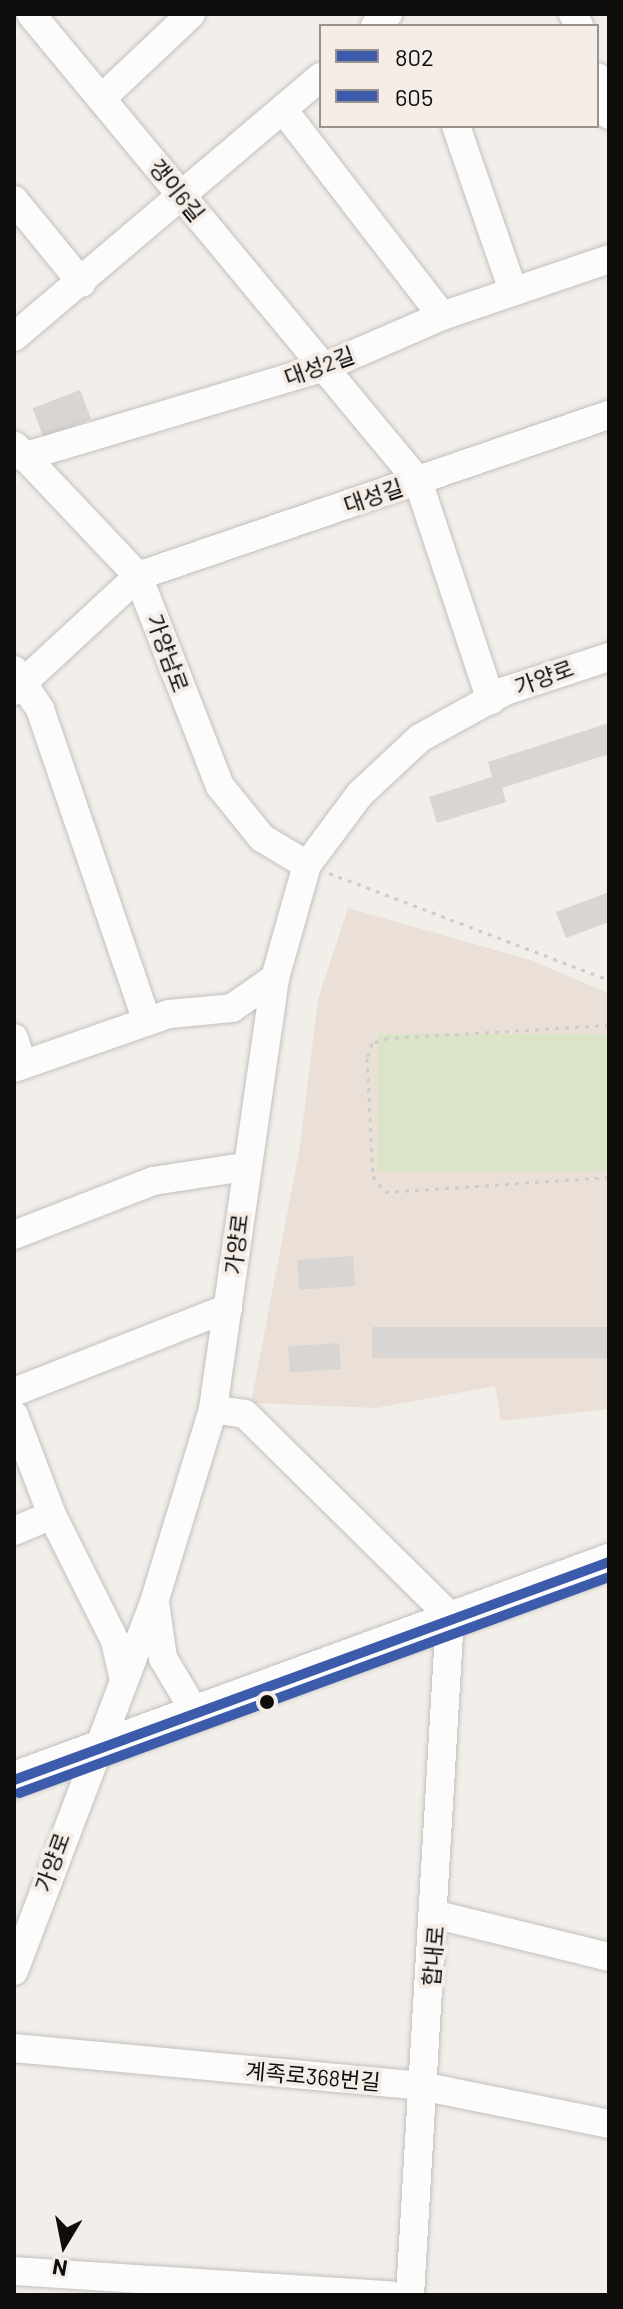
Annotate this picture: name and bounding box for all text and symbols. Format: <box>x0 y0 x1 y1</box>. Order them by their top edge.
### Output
legend <box>319 24 599 128</box>
text: 802 <box>395 42 434 71</box>
text: 605 <box>395 82 433 111</box>
street label: 갱이6길 <box>144 154 210 226</box>
street label: 대성2길 <box>280 341 358 391</box>
street label: 대성길 <box>340 474 406 518</box>
street label: 가양남로 <box>142 610 194 696</box>
street label: 가양로 <box>511 654 577 700</box>
street label: 가양로 <box>219 1212 253 1276</box>
unlabelled marker <box>259 1694 275 1710</box>
street label: 가양로 <box>29 1829 75 1895</box>
street label: 합내로 <box>417 1925 449 1987</box>
street label: 계족로368번길 <box>244 2057 382 2095</box>
north arrow <box>24 2205 104 2285</box>
text: N <box>50 2255 69 2283</box>

